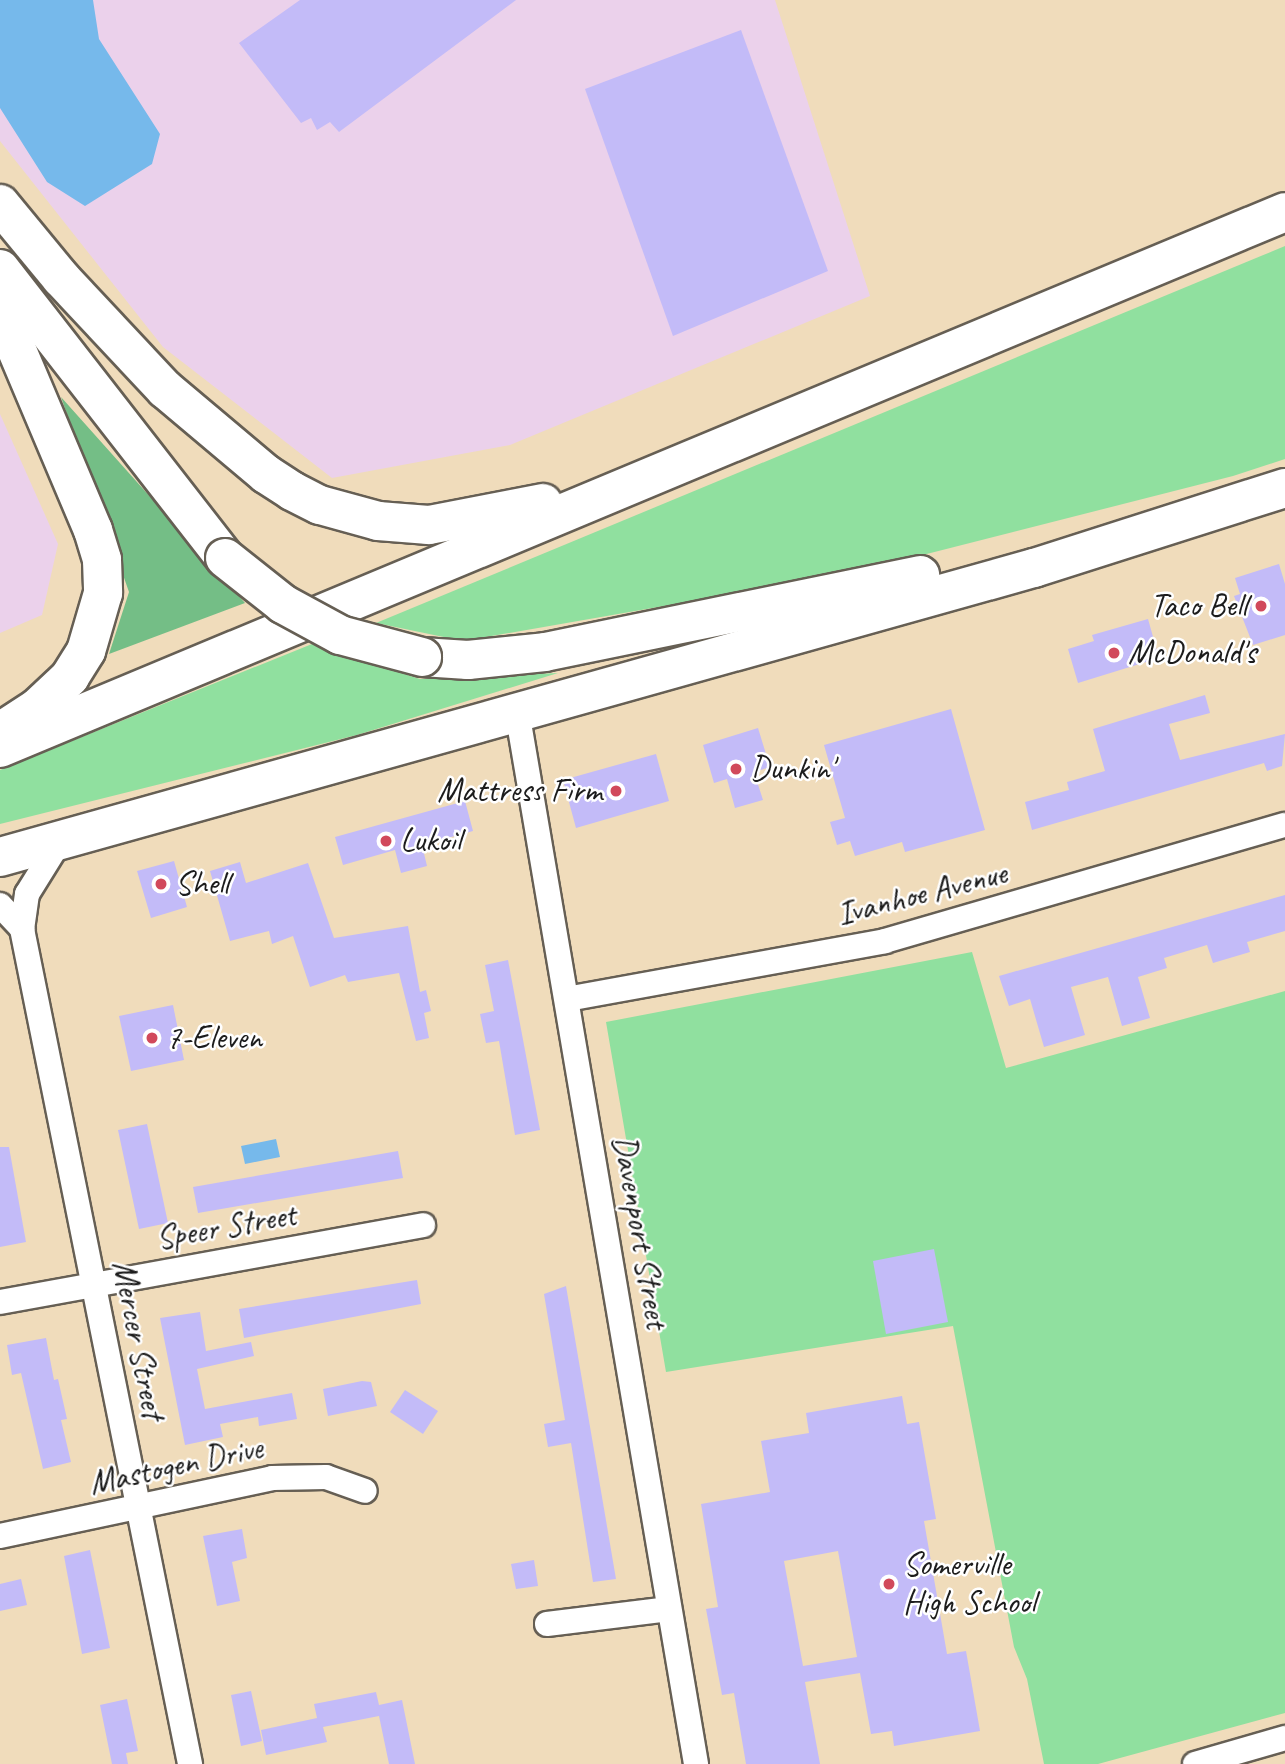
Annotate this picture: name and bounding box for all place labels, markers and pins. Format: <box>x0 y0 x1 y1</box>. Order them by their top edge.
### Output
place label: Taco Bell <box>1150 586 1247 626</box>
marker: Taco Bell <box>1253 598 1269 614</box>
place label: McDonald's <box>1128 633 1256 673</box>
marker: McDonald's <box>1106 645 1122 661</box>
place label: Dunkin' <box>750 749 833 789</box>
marker: Dunkin' <box>728 761 744 777</box>
place label: Mattress Firm <box>435 771 602 811</box>
marker: Mattress Firm <box>608 783 624 799</box>
place label: Lukoil <box>400 821 461 861</box>
marker: Lukoil <box>378 833 394 849</box>
place label: Shell <box>175 864 229 904</box>
marker: Shell <box>153 876 169 892</box>
place label: 7-Eleven <box>166 1018 262 1058</box>
marker: 7-Eleven <box>144 1030 160 1046</box>
place label: Somerville High School <box>903 1545 1034 1623</box>
marker: Somerville High School <box>881 1576 897 1592</box>

